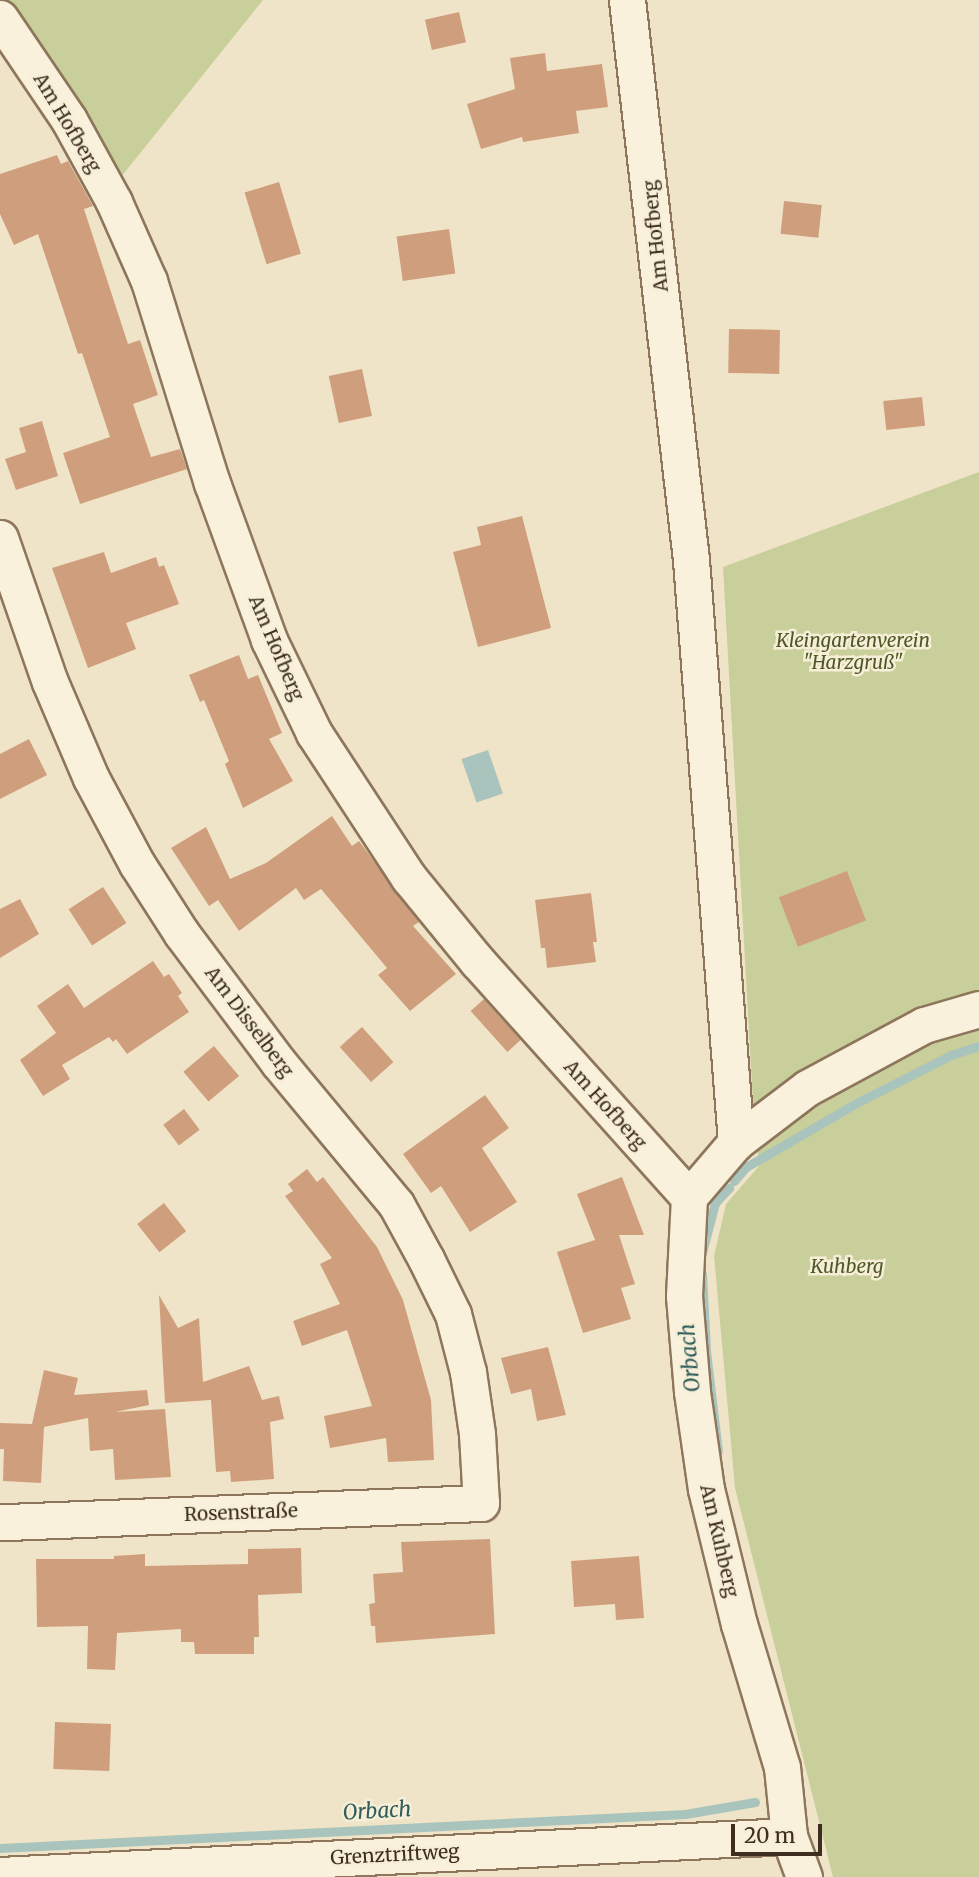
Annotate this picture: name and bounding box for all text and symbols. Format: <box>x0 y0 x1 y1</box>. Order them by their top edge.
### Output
street label: Am Hofberg <box>28 69 106 177</box>
street label: Am Hofberg <box>639 179 673 293</box>
street label: Am Hofberg <box>244 592 308 704</box>
park label: Kleingartenverein "Harzgruß" <box>776 630 930 674</box>
street label: Am Disselberg <box>200 962 298 1082</box>
street label: Am Hofberg <box>559 1056 651 1154</box>
park label: Kuhberg <box>811 1256 883 1278</box>
water label: Orbach <box>674 1323 706 1393</box>
street label: Am Kuhberg <box>695 1482 743 1600</box>
street label: Rosenstraße <box>184 1500 298 1526</box>
water label: Orbach <box>342 1797 412 1825</box>
scale bar <box>734 1811 825 1855</box>
text: 20 m <box>744 1822 795 1849</box>
street label: Grenztriftweg <box>330 1840 460 1870</box>

